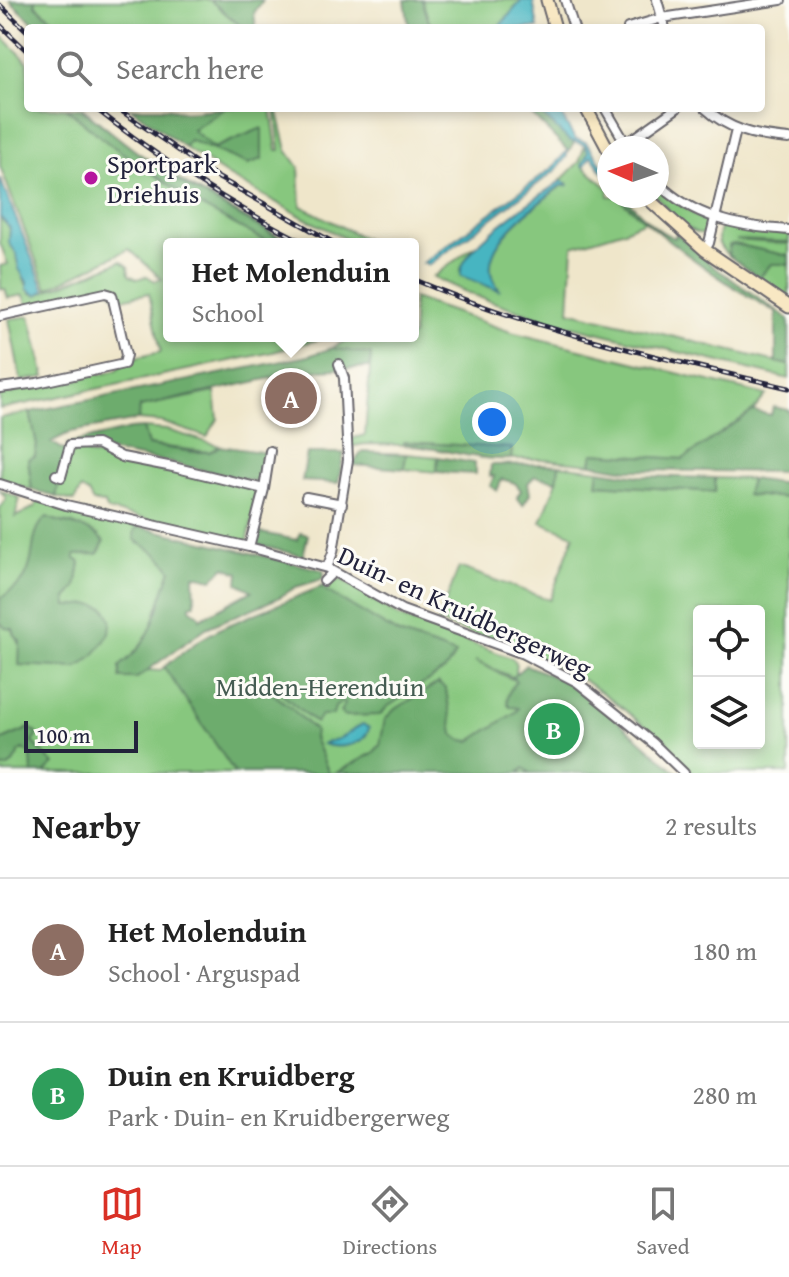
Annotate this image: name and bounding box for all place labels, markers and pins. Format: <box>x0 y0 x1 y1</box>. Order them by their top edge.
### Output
place label: Sportpark Driehuis <box>107 144 218 213</box>
marker: Sportpark Driehuis <box>82 169 100 187</box>
pin: A <box>265 368 317 428</box>
pin: B <box>528 699 580 759</box>

